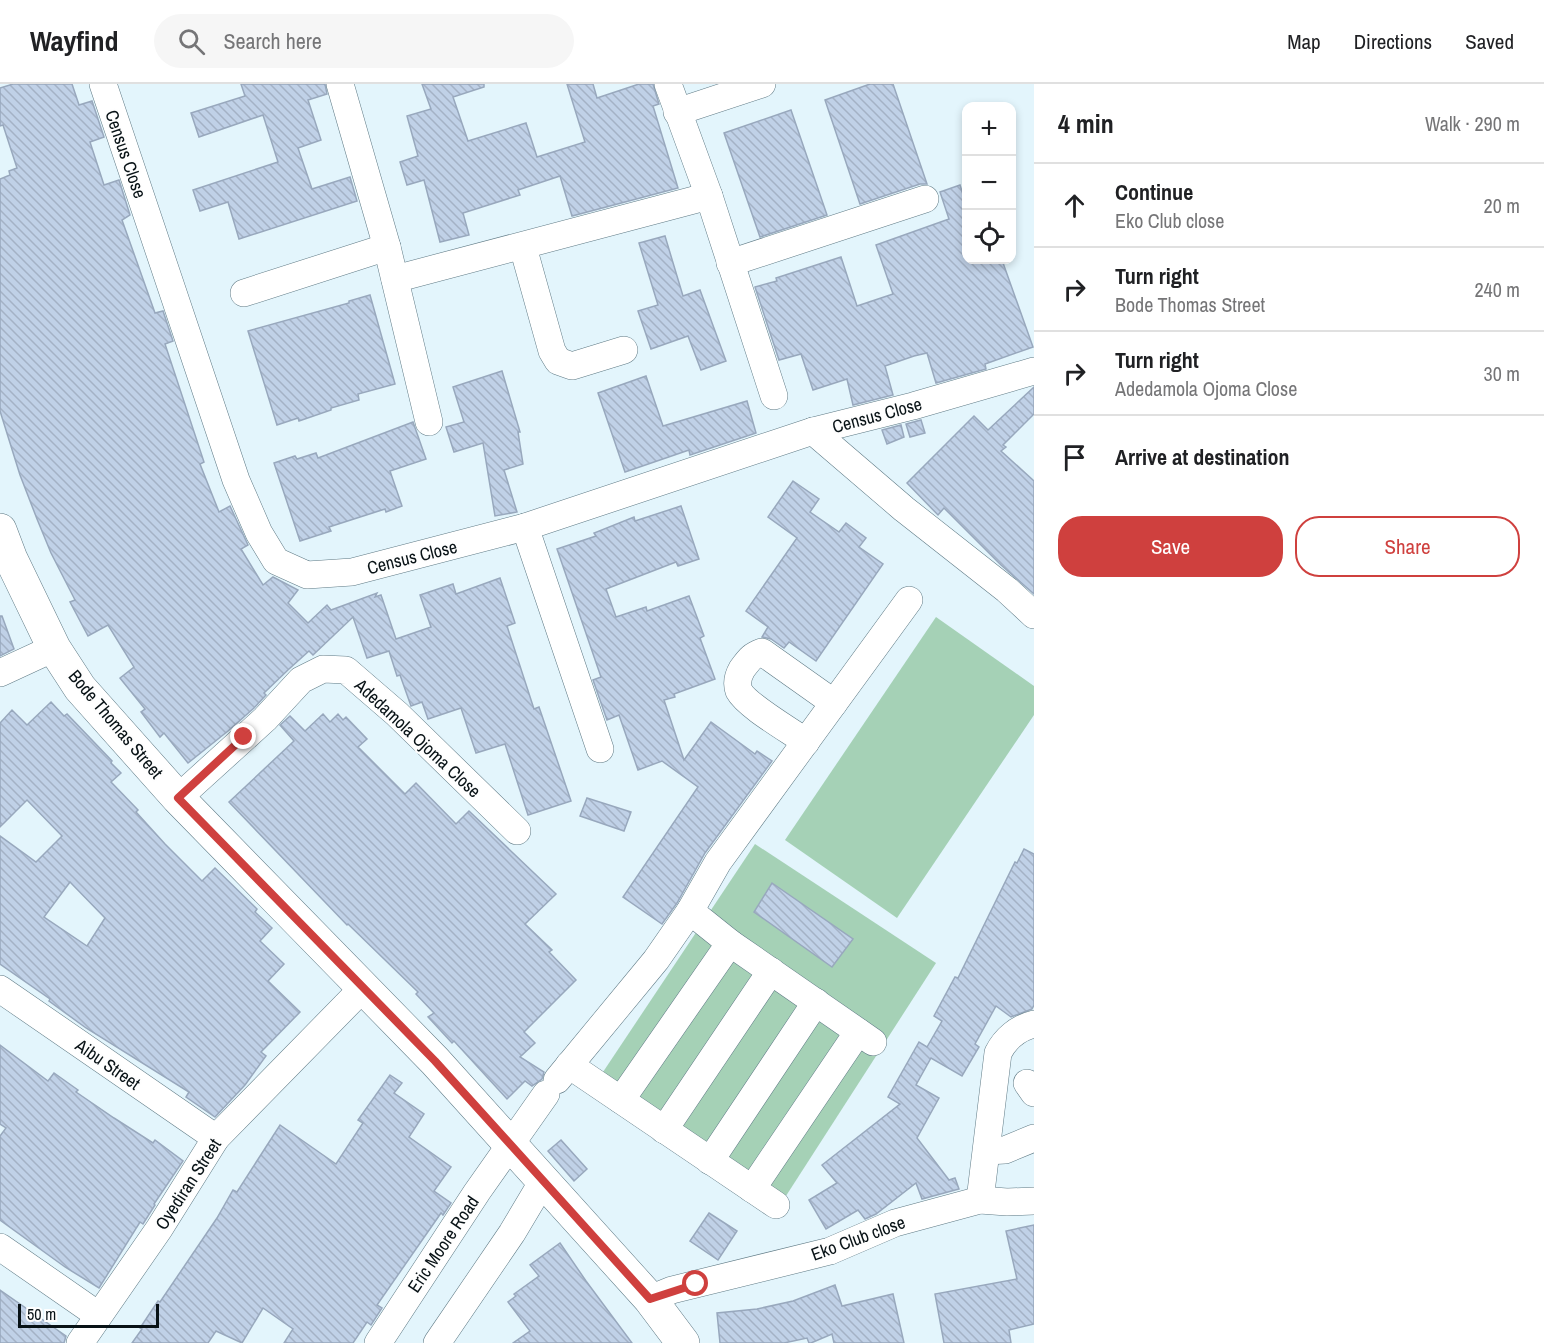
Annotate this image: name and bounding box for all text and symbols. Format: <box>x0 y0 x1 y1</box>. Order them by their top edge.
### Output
search box <box>154 14 574 68</box>
text: Wayfind <box>30 22 118 60</box>
icon: search <box>175 25 208 58</box>
text: Search here <box>223 26 322 56</box>
text: Map <box>1287 27 1321 56</box>
text: Directions <box>1354 27 1432 56</box>
text: Saved <box>1465 27 1514 56</box>
map controls <box>962 102 1016 264</box>
button: + <box>962 102 1016 156</box>
street label: Census Close <box>99 106 153 202</box>
text: 4 min <box>1058 106 1114 141</box>
text: Walk · 290 m <box>1425 110 1520 137</box>
button: − <box>962 156 1016 210</box>
text: Continue <box>1115 177 1193 207</box>
icon: ahead <box>1058 189 1091 222</box>
text: 20 m <box>1484 192 1520 219</box>
text: Eko Club close <box>1115 207 1224 234</box>
button: locate <box>962 210 1016 264</box>
text: Turn right <box>1115 261 1199 291</box>
icon: right <box>1058 273 1091 306</box>
text: 240 m <box>1474 276 1520 303</box>
text: Bode Thomas Street <box>1115 291 1265 318</box>
text: Turn right <box>1115 345 1199 375</box>
icon: right <box>1058 357 1091 390</box>
text: 30 m <box>1484 360 1520 387</box>
text: Adedamola Ojoma Close <box>1115 375 1297 402</box>
street label: Census Close <box>829 391 925 439</box>
icon: arrive <box>1058 441 1091 474</box>
text: Arrive at destination <box>1115 442 1289 472</box>
button: Save <box>1058 516 1283 577</box>
button: Share <box>1295 516 1520 577</box>
street label: Census Close <box>364 534 460 580</box>
street label: Bode Thomas Street <box>63 664 169 784</box>
street label: Adedamola Ojoma Close <box>349 672 487 803</box>
route end <box>230 723 256 749</box>
street label: Aibu Street <box>70 1032 145 1095</box>
street label: Oyediran Street <box>149 1133 227 1235</box>
street label: Eric Moore Road <box>401 1191 485 1297</box>
street label: Eko Club close <box>807 1209 909 1267</box>
route start <box>682 1270 708 1296</box>
scale bar <box>18 1301 159 1328</box>
text: 50 m <box>27 1303 56 1325</box>

